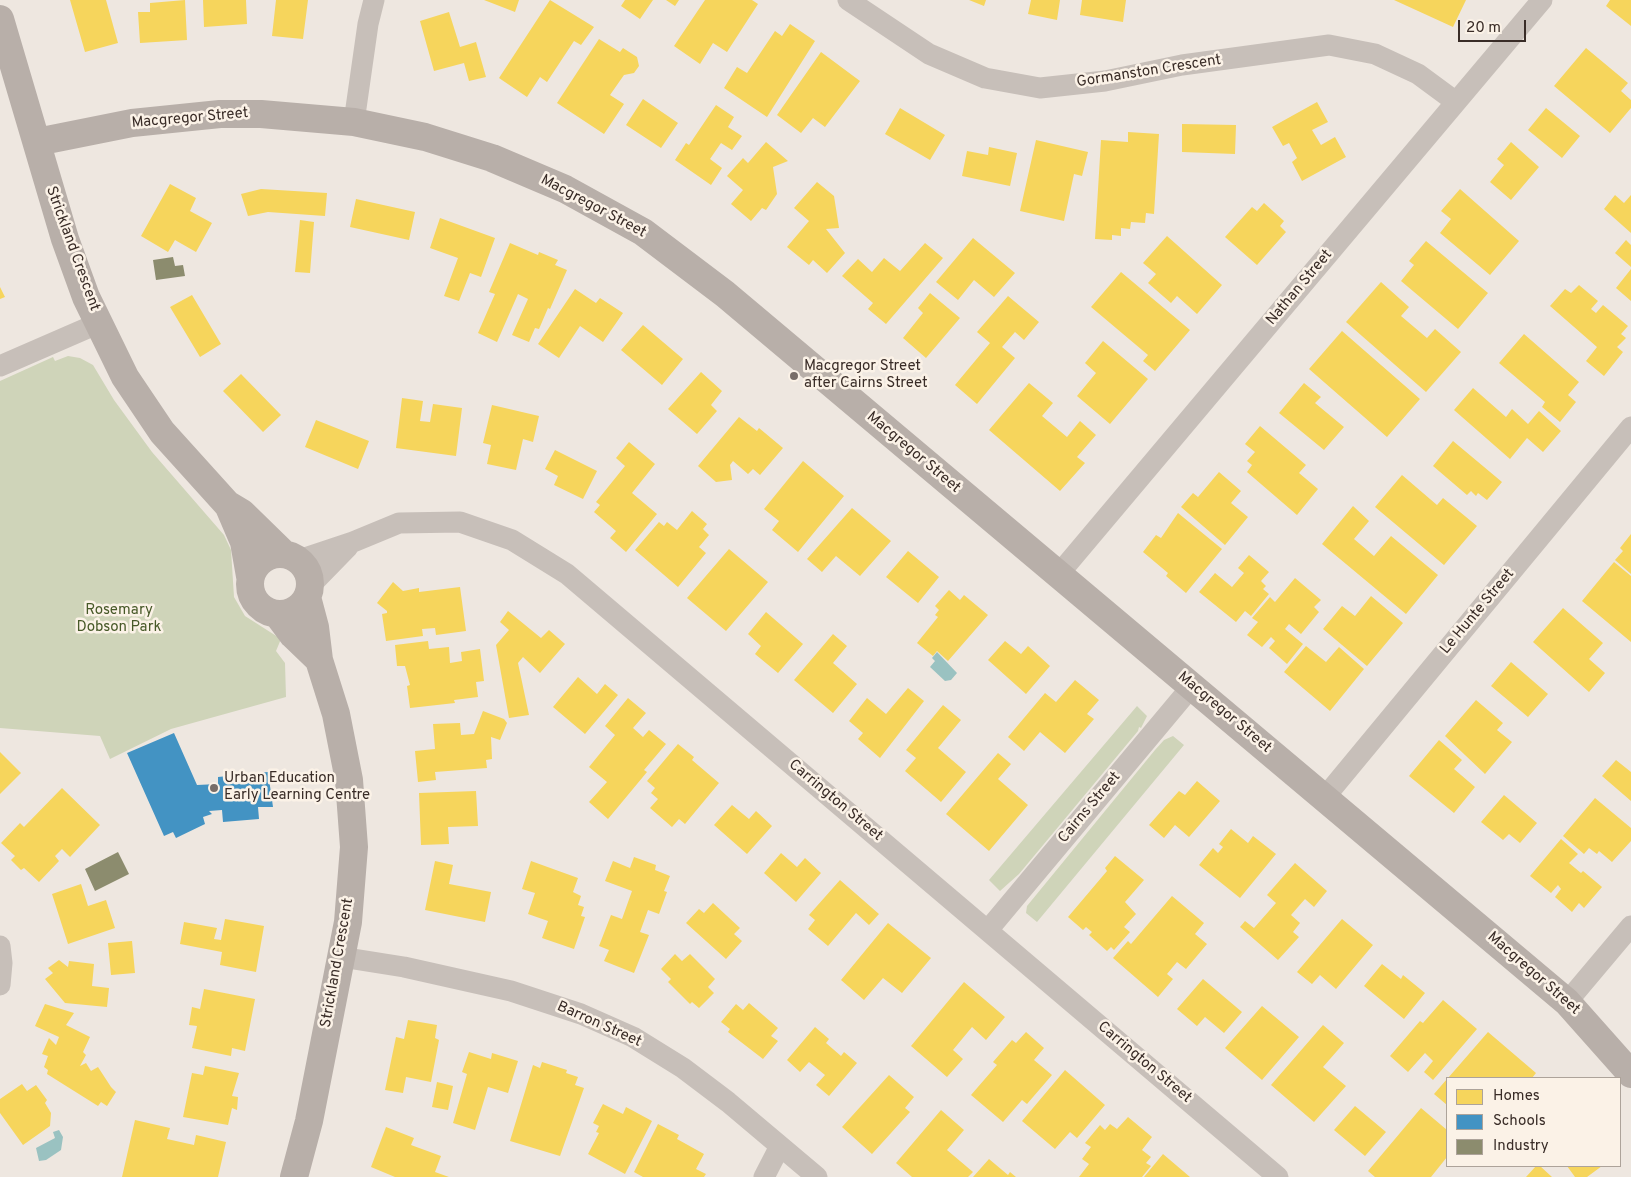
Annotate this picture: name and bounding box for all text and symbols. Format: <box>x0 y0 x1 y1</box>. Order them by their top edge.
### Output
scale bar <box>1461 10 1528 42</box>
text: 20 m <box>1466 19 1501 38</box>
street label: Gormanston Crescent <box>1075 52 1223 92</box>
street label: Macgregor Street <box>131 105 249 133</box>
street label: Macgregor Street <box>537 172 649 242</box>
street label: Strickland Crescent <box>41 184 103 314</box>
street label: Nathan Street <box>1263 247 1337 329</box>
place label: Macgregor Street after Cairns Street <box>804 358 928 393</box>
marker: Macgregor Street after Cairns Street <box>788 370 800 382</box>
street label: Macgregor Street <box>862 408 964 498</box>
street label: Le Hunte Street <box>1437 566 1519 658</box>
park label: Rosemary Dobson Park <box>77 602 161 637</box>
street label: Macgregor Street <box>1173 668 1275 758</box>
street label: Carrington Street <box>784 756 886 846</box>
street label: Cairns Street <box>1055 769 1125 847</box>
place label: Urban Education Early Learning Centre <box>224 770 370 805</box>
marker: Urban Education Early Learning Centre <box>208 782 220 794</box>
street label: Strickland Crescent <box>318 897 358 1029</box>
street label: Macgregor Street <box>1483 929 1583 1019</box>
street label: Barron Street <box>554 998 644 1052</box>
street label: Carrington Street <box>1093 1018 1195 1108</box>
legend <box>1446 1077 1621 1167</box>
text: Homes <box>1493 1087 1540 1106</box>
text: Schools <box>1493 1112 1546 1131</box>
text: Industry <box>1493 1137 1549 1156</box>

